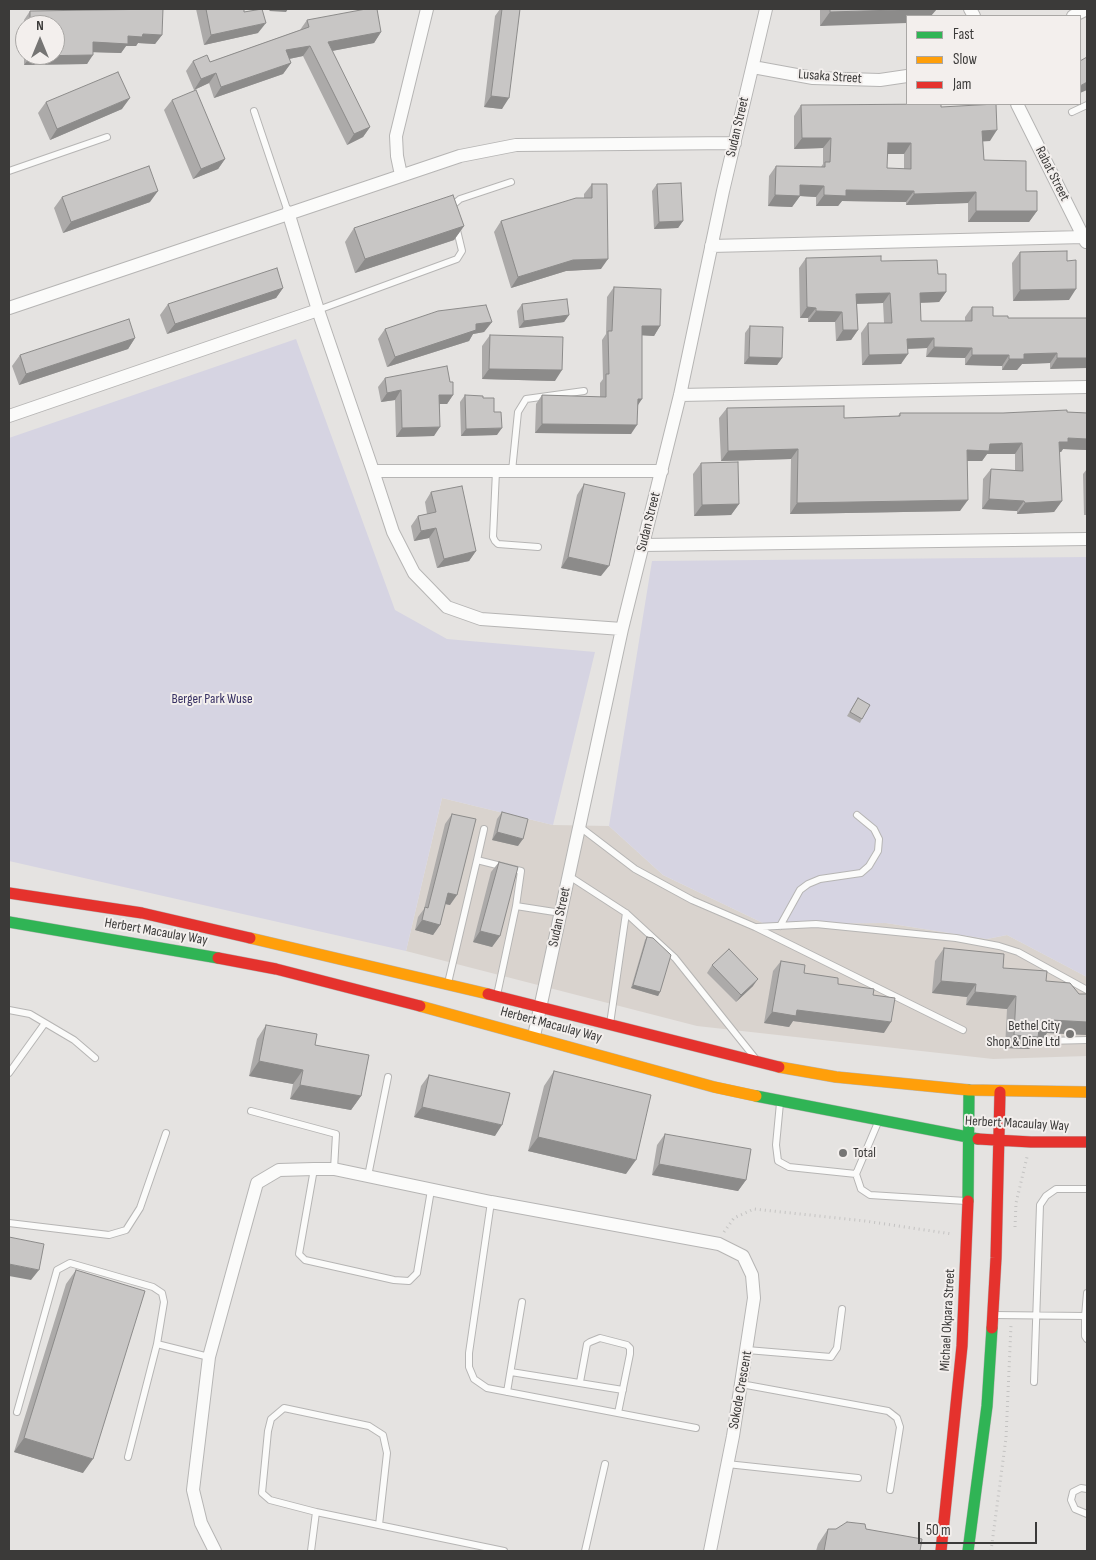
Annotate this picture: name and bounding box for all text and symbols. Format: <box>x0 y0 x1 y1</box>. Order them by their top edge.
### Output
north arrow <box>15 15 65 65</box>
legend <box>906 15 1081 105</box>
text: N <box>36 17 44 34</box>
text: Fast <box>953 25 974 44</box>
text: Slow <box>953 50 977 69</box>
street label: Lusaka Street <box>798 66 862 88</box>
text: Jam <box>953 75 971 94</box>
street label: Sudan Street <box>723 95 753 159</box>
street label: Rabat Street <box>1031 144 1073 204</box>
street label: Sudan Street <box>633 490 665 554</box>
park label: Berger Park Wuse <box>171 691 253 707</box>
street label: Sudan Street <box>545 886 575 948</box>
street label: Herbert Macaulay Way <box>103 915 209 949</box>
street label: Herbert Macaulay Way <box>499 1003 603 1047</box>
place label: Bethel City Shop & Dine Ltd <box>987 1018 1060 1050</box>
marker: Bethel City Shop & Dine Ltd <box>1064 1028 1076 1040</box>
street label: Herbert Macaulay Way <box>965 1113 1069 1135</box>
place label: Total <box>853 1145 876 1161</box>
marker: Total <box>837 1147 849 1159</box>
street label: Michael Okpara Street <box>937 1268 959 1372</box>
street label: Sokode Crescent <box>726 1350 756 1430</box>
scale bar <box>921 1512 1040 1544</box>
text: 50 m <box>926 1521 951 1540</box>

